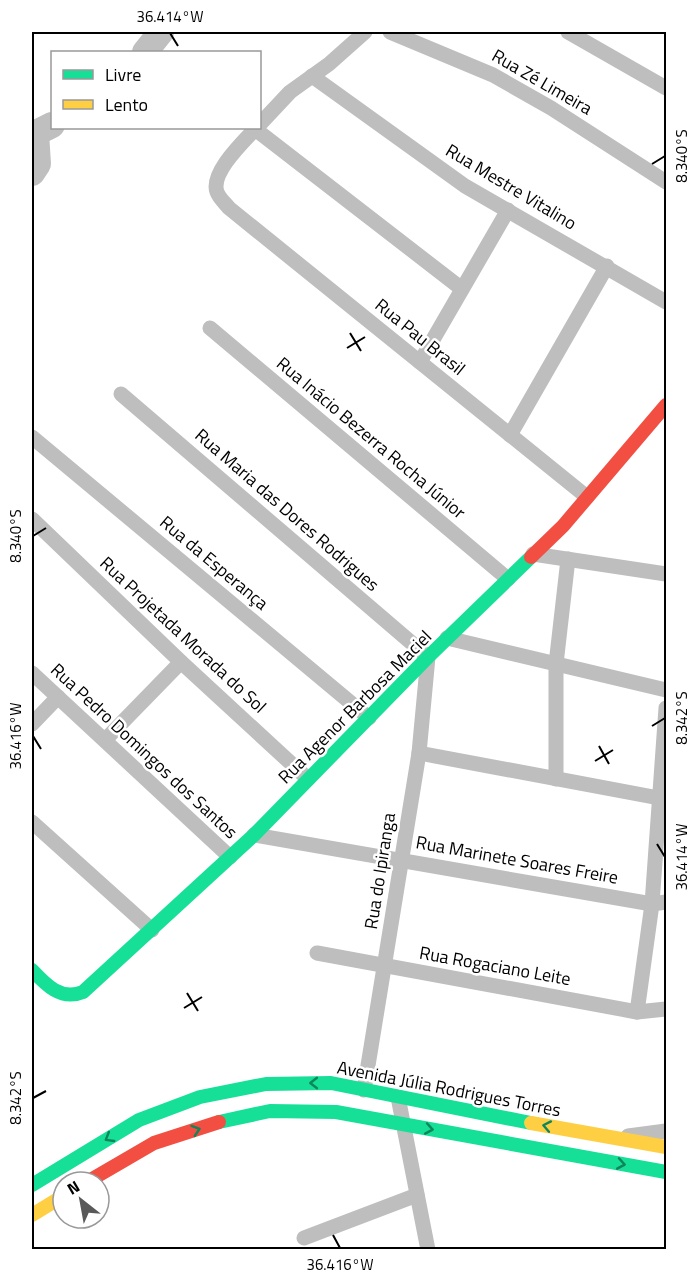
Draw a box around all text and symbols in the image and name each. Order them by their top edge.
text: 36.414°W [137,5,203,28]
street label: Rua Zé Limeira [487,42,597,121]
legend [51,51,261,129]
text: Livre [105,61,141,88]
text: Lento [105,91,148,118]
text: 8.340°S [670,129,693,183]
street label: Rua Mestre Vitalino [441,137,582,236]
street label: Rua Pau Brasil [369,292,471,382]
street label: Rua Inácio Bezerra Rocha Júnior [271,350,472,525]
street label: Rua Maria das Dores Rodrigues [189,422,386,597]
text: 8.340°S [4,509,27,563]
street label: Rua da Esperança [154,509,275,616]
street label: Rua Projetada Morada do Sol [94,550,273,719]
street label: Rua Agenor Barbosa Maciel [272,624,438,790]
street label: Rua Pedro Domingos dos Santos [45,657,244,845]
text: 8.342°S [670,691,693,745]
text: 36.416°W [4,703,27,769]
street label: Rua do Ipiranga [357,811,402,931]
text: 36.414°W [670,824,693,890]
street label: Rua Marinete Soares Freire [414,828,620,891]
street label: Rua Rogaciano Leite [417,939,573,992]
street label: Avenida Júlia Rodrigues Torres [335,1054,563,1123]
text: 8.342°S [4,1071,27,1125]
one-way arrow [310,1077,319,1089]
one-way arrow [542,1120,552,1133]
one-way arrow [425,1123,434,1135]
one-way arrow [190,1124,201,1137]
one-way arrow [105,1131,115,1143]
one-way arrow [616,1157,626,1170]
north arrow [51,1170,111,1230]
text: N [62,1174,84,1200]
text: 36.416°W [307,1253,373,1276]

